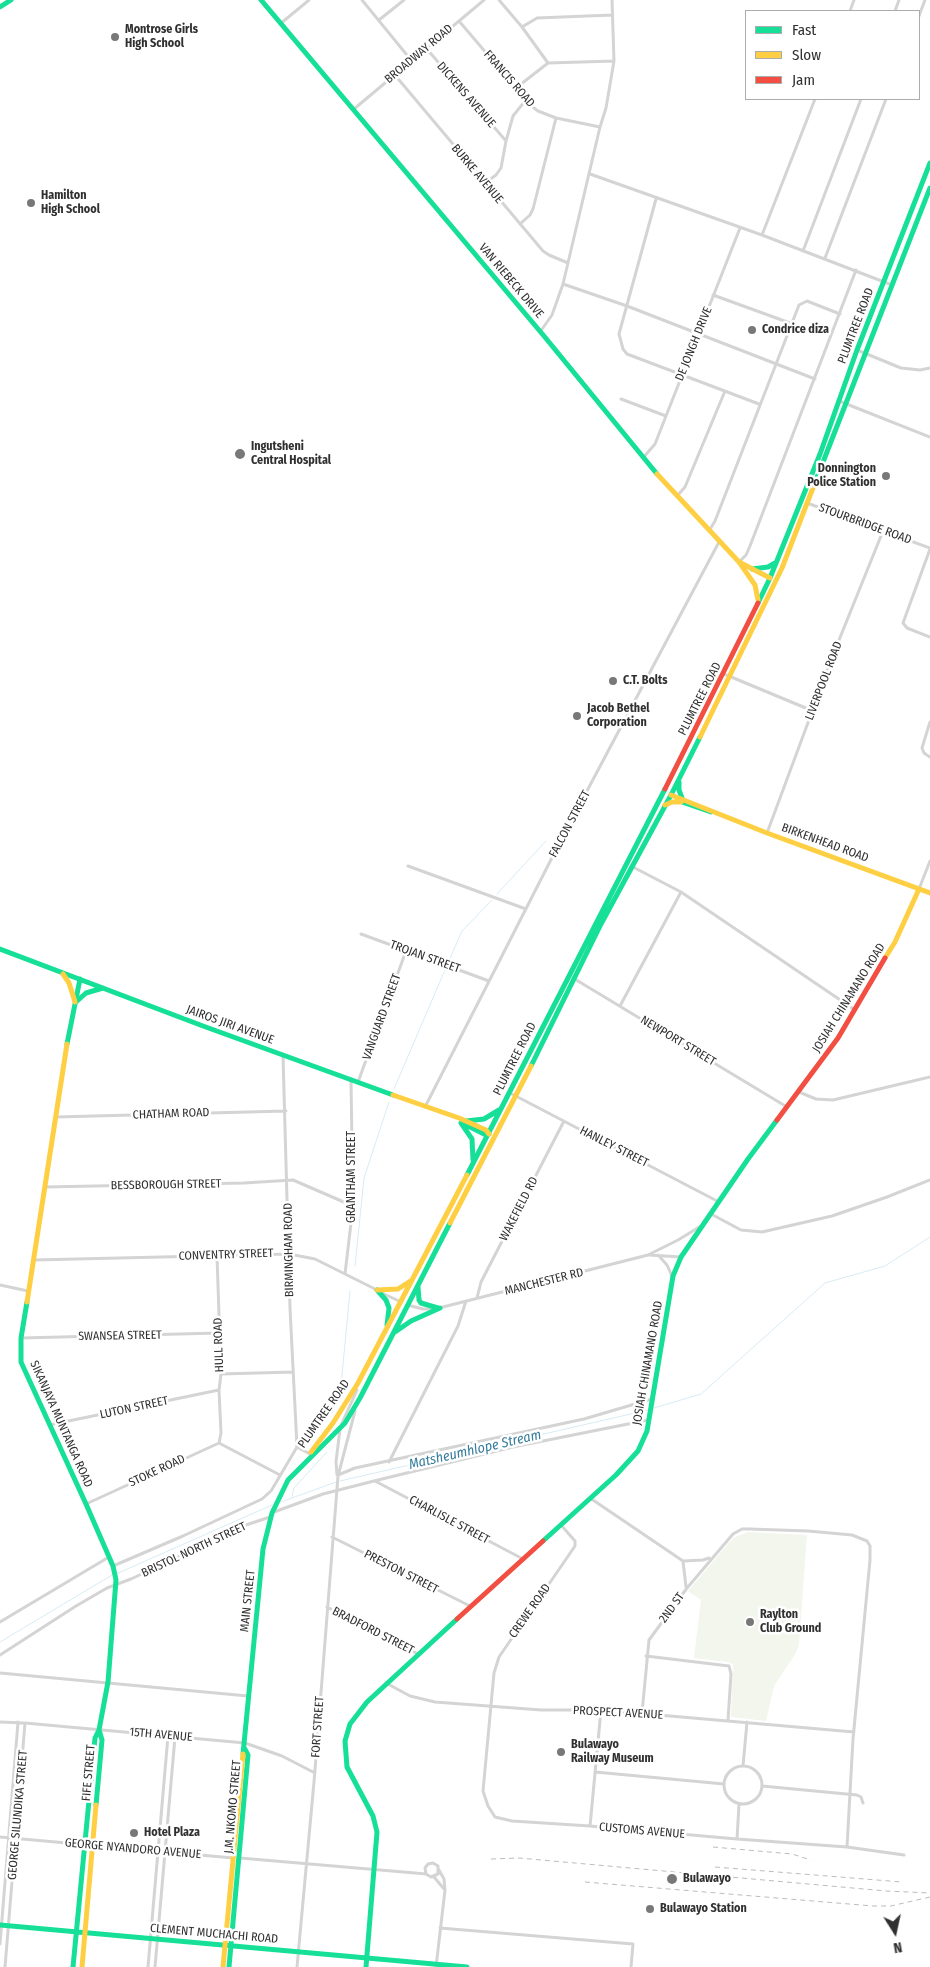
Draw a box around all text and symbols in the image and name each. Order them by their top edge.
legend [745,10,920,100]
street label: BROADWAY ROAD [382,21,456,87]
text: Fast [792,21,816,39]
place label: Montrose Girls High School [125,23,198,51]
marker: Montrose Girls High School [109,31,121,43]
text: Slow [792,46,821,64]
street label: FRANCIS ROAD [480,48,538,110]
street label: DICKENS AVENUE [434,59,498,131]
text: Jam [792,71,815,89]
street label: BURKE AVENUE [448,141,506,207]
place label: Hamilton High School [41,189,100,217]
marker: Hamilton High School [25,197,37,209]
street label: VAN RIEBECK DRIVE [475,241,547,321]
street label: PLUMTREE ROAD [835,286,877,366]
street label: DE JONGH DRIVE [673,305,715,383]
place label: Condrice diza [762,323,829,337]
marker: Condrice diza [746,324,758,336]
place label: Ingutsheni Central Hospital [251,440,331,468]
marker: Ingutsheni Central Hospital [233,447,247,461]
place label: Donnington Police Station [807,462,876,490]
marker: Donnington Police Station [880,470,892,482]
street label: STOURBRIDGE ROAD [817,501,913,547]
street label: LIVERPOOL ROAD [802,640,846,722]
street label: PLUMTREE ROAD [675,660,725,738]
place label: C.T. Bolts [623,674,668,688]
marker: C.T. Bolts [607,675,619,687]
place label: Jacob Bethel Corporation [587,702,650,730]
marker: Jacob Bethel Corporation [571,710,583,722]
street label: FALCON STREET [546,788,594,860]
street label: BIRKENHEAD ROAD [779,821,871,865]
street label: TROJAN STREET [388,938,462,976]
street label: JOSIAH CHINAMANO ROAD [809,941,889,1055]
street label: VANGUARD STREET [360,972,404,1062]
street label: JAIROS JIRI AVENUE [184,1002,276,1048]
street label: NEWPORT STREET [638,1013,718,1069]
street label: PLUMTREE ROAD [490,1020,540,1098]
street label: CHATHAM ROAD [132,1105,210,1123]
street label: HANLEY STREET [577,1124,651,1170]
street label: GRANTHAM STREET [345,1131,359,1223]
street label: WAKEFIELD RD [497,1175,541,1243]
street label: BESSBOROUGH STREET [111,1177,221,1193]
street label: BIRMINGHAM ROAD [281,1203,297,1297]
street label: CONVENTRY STREET [178,1246,274,1264]
street label: MANCHESTER RD [503,1265,585,1299]
street label: JOSIAH CHINAMANO ROAD [630,1300,666,1426]
street label: HULL ROAD [211,1317,227,1373]
street label: SWANSEA STREET [78,1328,162,1344]
street label: SIKANJAYA MUNTANGA ROAD [27,1358,95,1490]
street label: PLUMTREE ROAD [295,1377,353,1451]
street label: LUTON STREET [99,1394,169,1422]
water label: Matsheumhlope Stream [407,1427,543,1473]
street label: STOKE ROAD [127,1452,187,1490]
street label: CHARLISLE STREET [406,1493,492,1547]
street label: BRISTOL NORTH STREET [139,1519,249,1581]
street label: PRESTON STREET [361,1547,441,1597]
street label: MAIN STREET [238,1569,258,1633]
street label: CREWE ROAD [506,1581,554,1641]
street label: 2ND ST [656,1590,688,1626]
street label: BRADFORD STREET [330,1604,416,1658]
place label: Raylton Club Ground [760,1608,821,1636]
marker: Raylton Club Ground [744,1616,756,1628]
street label: FORT STREET [309,1696,327,1758]
street label: PROSPECT AVENUE [573,1703,663,1723]
street label: 15TH AVENUE [129,1725,193,1745]
place label: Bulawayo Railway Museum [571,1738,654,1766]
street label: FIFE STREET [79,1744,99,1802]
marker: Bulawayo Railway Museum [555,1746,567,1758]
street label: GEORGE SILUNDIKA STREET [5,1749,31,1881]
street label: J.M. NKOMO STREET [222,1760,244,1854]
street label: CUSTOMS AVENUE [598,1820,686,1842]
place label: Hotel Plaza [144,1826,200,1840]
marker: Hotel Plaza [128,1827,140,1839]
street label: GEORGE NYANDORO AVENUE [64,1836,202,1862]
marker: Bulawayo [665,1872,679,1886]
place label: Bulawayo [683,1872,731,1886]
place label: Bulawayo Station [660,1902,747,1916]
marker: Bulawayo Station [644,1903,656,1915]
north arrow [870,1907,920,1957]
street label: CLEMENT MUCHACHI ROAD [149,1921,279,1947]
text: N [892,1938,903,1956]

